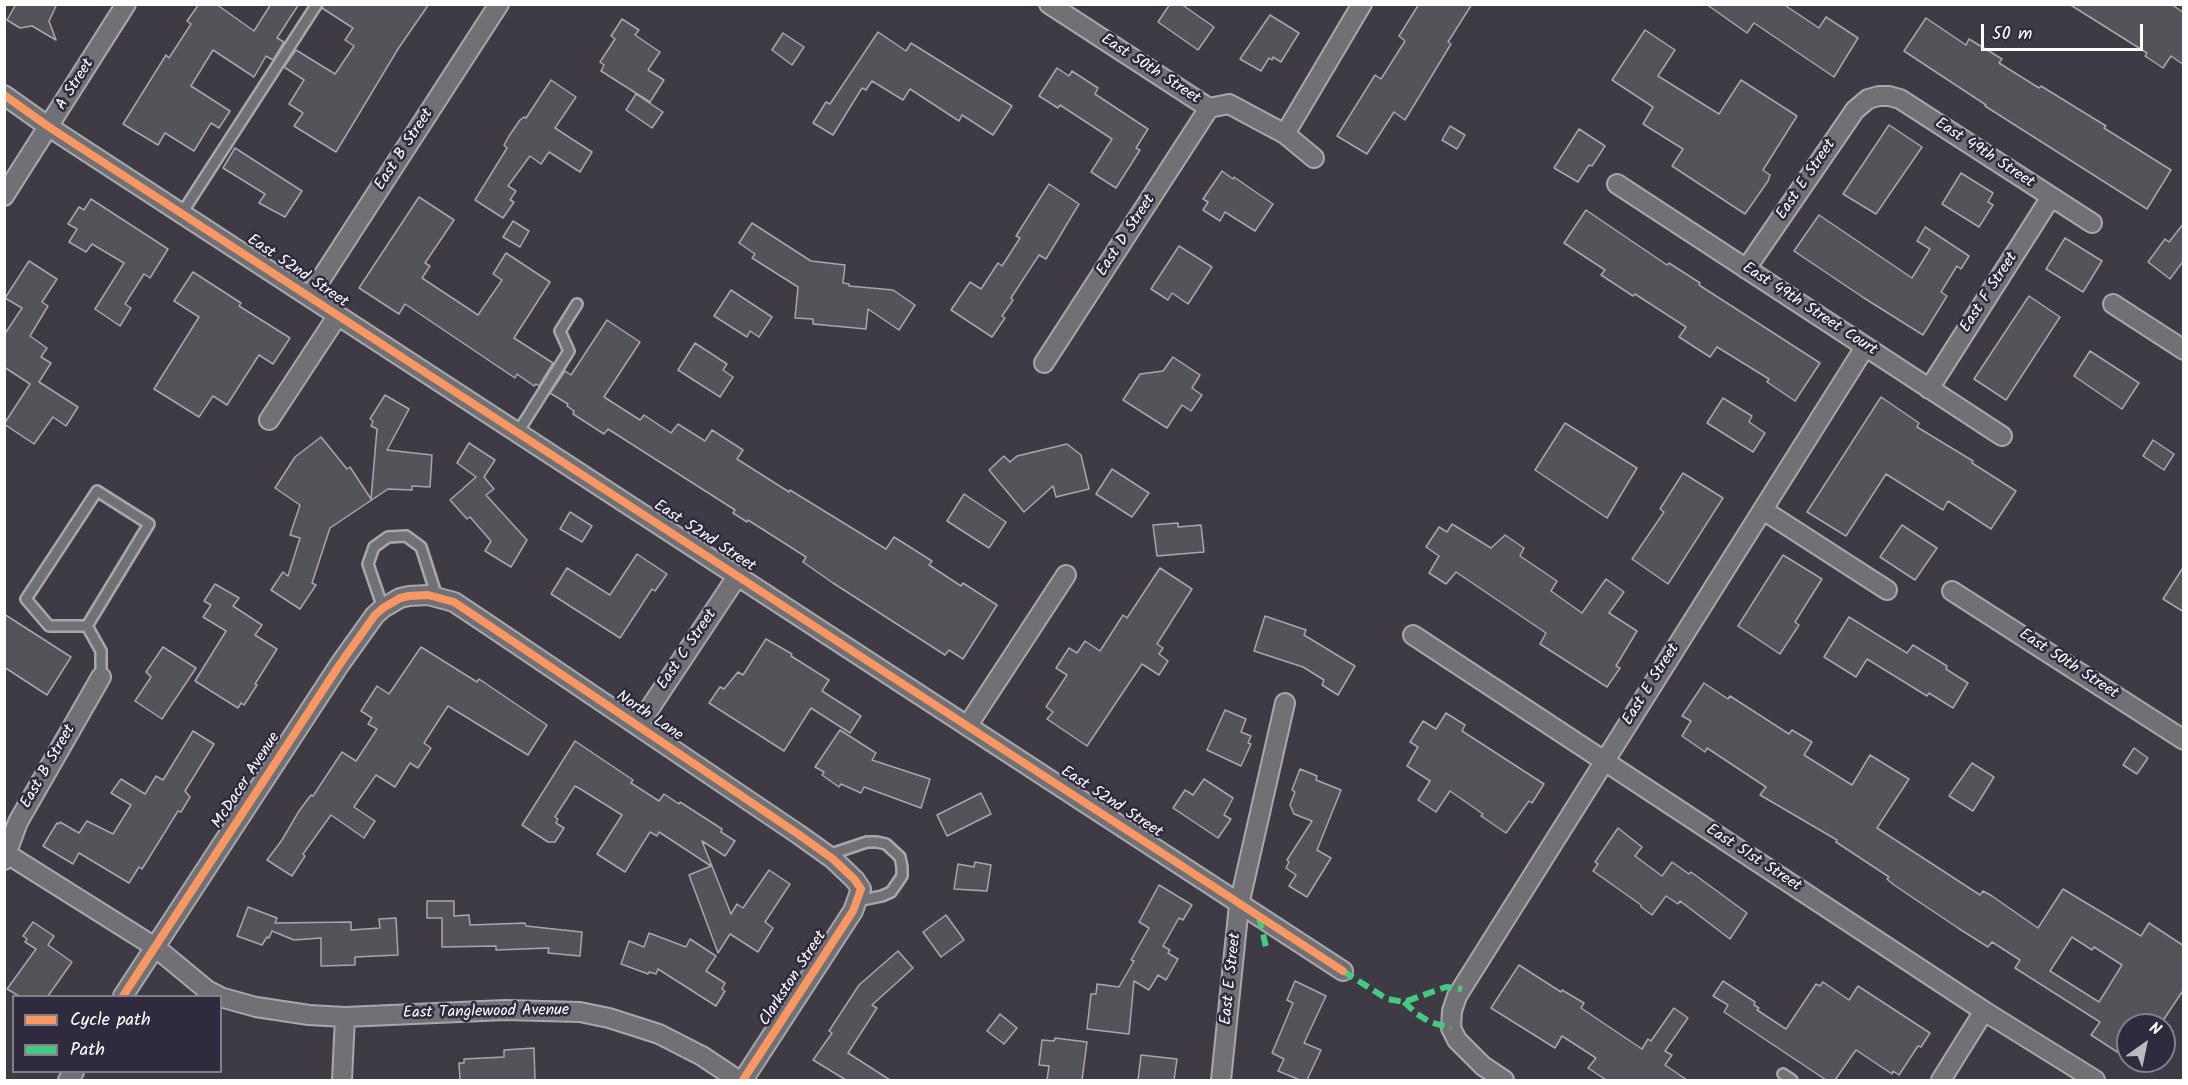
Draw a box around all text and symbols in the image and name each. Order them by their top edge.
scale bar [1984,12,2146,50]
text: 50 m [1992,20,2032,49]
street label: East 50th Street [1097,31,1203,109]
street label: A Street [53,56,99,114]
street label: East B Street [371,106,439,194]
street label: East 49th Street [1931,115,2037,193]
street label: East E Street [1773,136,1841,224]
street label: East D Street [1093,192,1161,280]
street label: East 52nd Street [243,231,351,313]
street label: East F Street [1957,249,2023,337]
street label: East 49th Street Court [1738,259,1880,361]
street label: East 52nd Street [649,497,759,577]
street label: East C Street [654,606,722,694]
street label: East 50th Street [2015,626,2121,704]
street label: East E Street [1619,641,1685,729]
street label: North Lane [612,688,686,746]
street label: East B Street [17,722,81,812]
street label: McDacer Avenue [209,729,285,833]
street label: East 52nd Street [1056,763,1166,843]
street label: East 51st Street [1702,821,1804,897]
street label: Clarkston Street [756,928,832,1030]
street label: East E Street [1218,932,1246,1026]
legend [12,995,222,1073]
street label: East Tanglewood Avenue [403,1002,569,1024]
text: Cycle path [70,1006,151,1035]
north arrow [2116,1013,2176,1073]
text: N [2144,1016,2166,1042]
text: Path [70,1036,105,1065]

